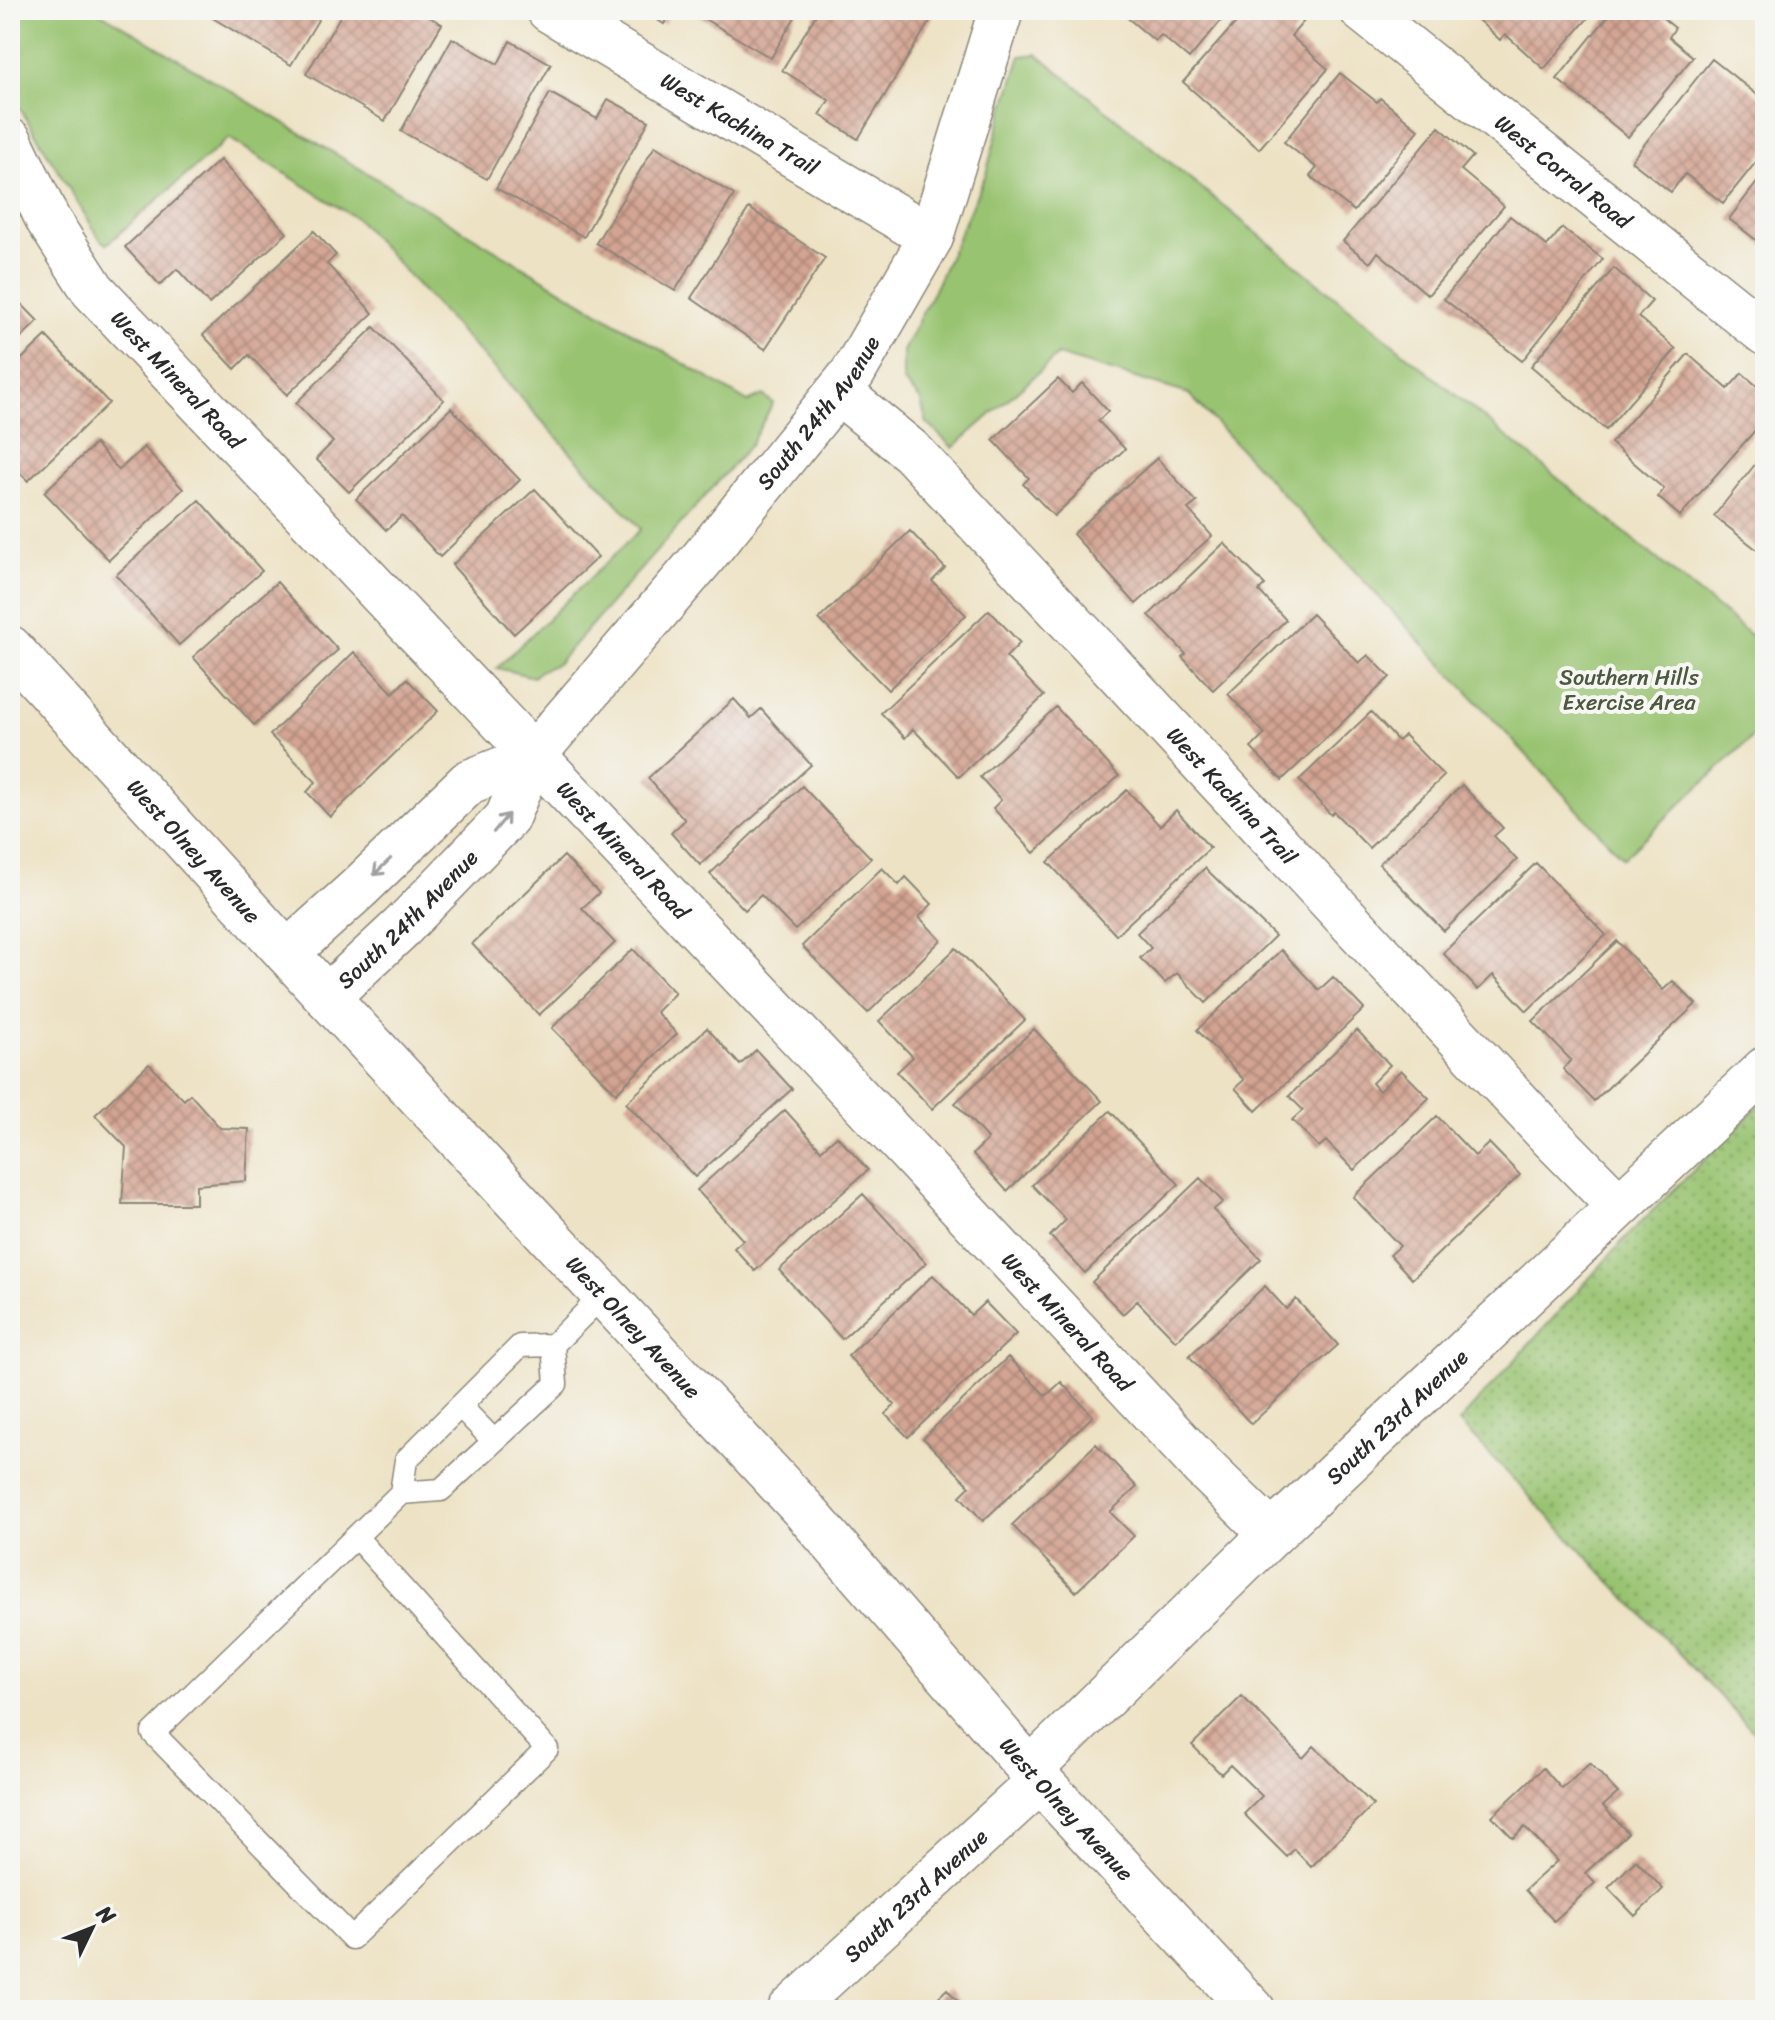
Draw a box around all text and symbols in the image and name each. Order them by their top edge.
street label: West Kachina Trail [653,61,827,186]
street label: West Corral Road [1486,104,1642,240]
street label: West Mineral Road [101,300,255,459]
street label: South 24th Avenue [746,327,890,498]
park label: Southern Hills Exercise Area [1559,658,1700,722]
street label: West Kachina Trail [1157,717,1308,875]
street label: West Olney Avenue [117,769,271,933]
street label: West Mineral Road [547,771,701,930]
one-way arrow [492,813,510,834]
street label: South 24th Avenue [327,839,488,999]
one-way arrow [373,857,392,876]
street label: West Mineral Road [992,1242,1144,1402]
street label: West Olney Avenue [556,1246,711,1408]
street label: South 23rd Avenue [1316,1338,1478,1494]
street label: West Olney Avenue [990,1727,1144,1890]
street label: South 23rd Avenue [834,1818,997,1972]
north arrow [52,1888,132,1968]
text: N [86,1895,126,1934]

